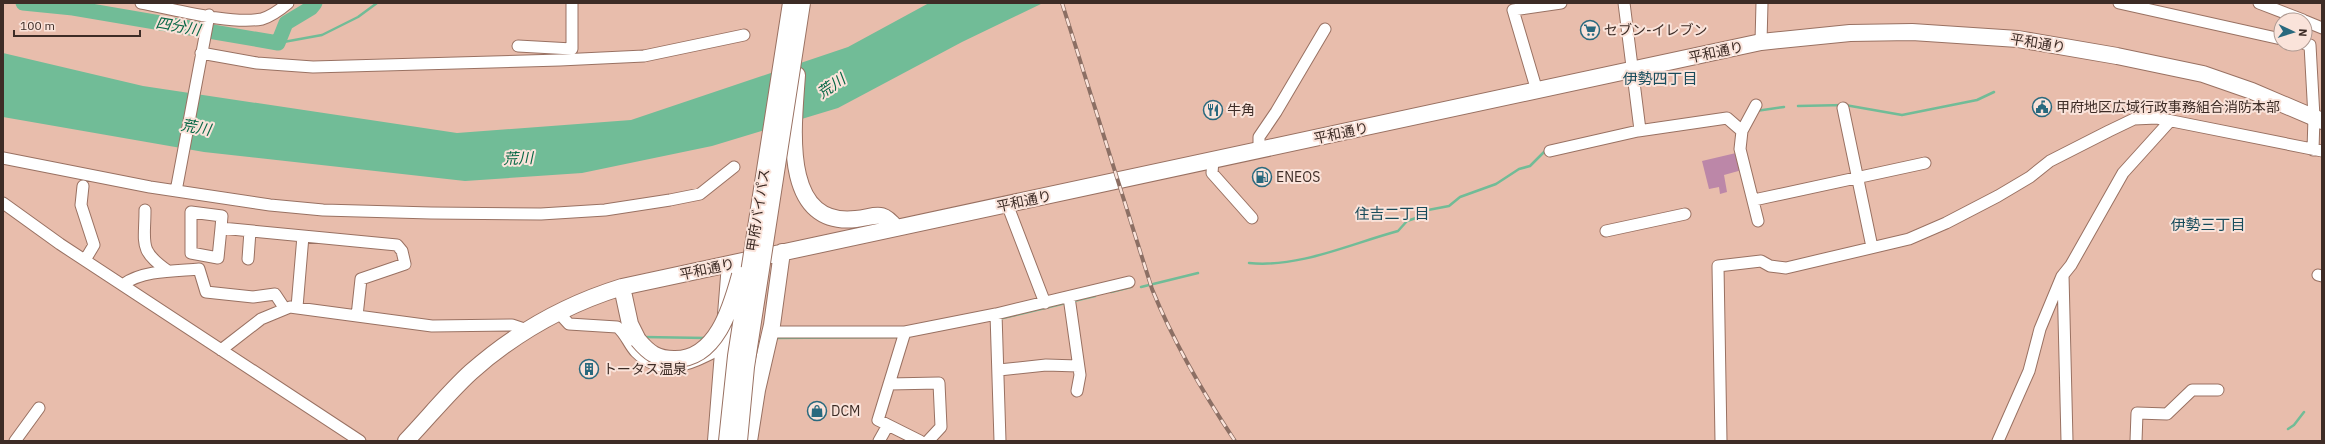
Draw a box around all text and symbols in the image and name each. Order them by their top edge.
scale bar [14,12,140,38]
north arrow [2273,12,2313,52]
water label: 四分川 [154,13,204,40]
text: 100 m [20,18,55,33]
supermarket icon: セブン-イレブン [1579,19,1601,41]
place label: セブン-イレブン [1604,21,1708,39]
text: N [2296,28,2310,37]
street label: 平和通り [2009,30,2067,56]
street label: 平和通り [1687,37,1745,67]
water label: 荒川 [813,68,850,102]
district label: 伊勢四丁目 [1622,69,1698,88]
public building icon: 甲府地区広域行政事務組合消防本部 [2031,96,2053,118]
place label: 甲府地区広域行政事務組合消防本部 [2056,98,2280,116]
restaurant icon: 牛角 [1202,99,1224,121]
place label: 牛角 [1227,101,1255,119]
water label: 荒川 [180,115,214,139]
street label: 平和通り [1312,118,1370,148]
water label: 荒川 [503,148,535,168]
fuel station icon: ENEOS [1251,166,1273,188]
street label: 甲府バイパス [743,167,773,253]
place label: ENEOS [1276,168,1320,186]
street label: 平和通り [995,186,1053,216]
district label: 住吉二丁目 [1354,204,1430,223]
district label: 伊勢三丁目 [2170,215,2246,234]
street label: 平和通り [678,254,736,284]
building icon: トータス温泉 [578,358,600,380]
place label: トータス温泉 [603,360,687,378]
shop icon: DCM [806,400,828,422]
place label: DCM [831,402,860,420]

